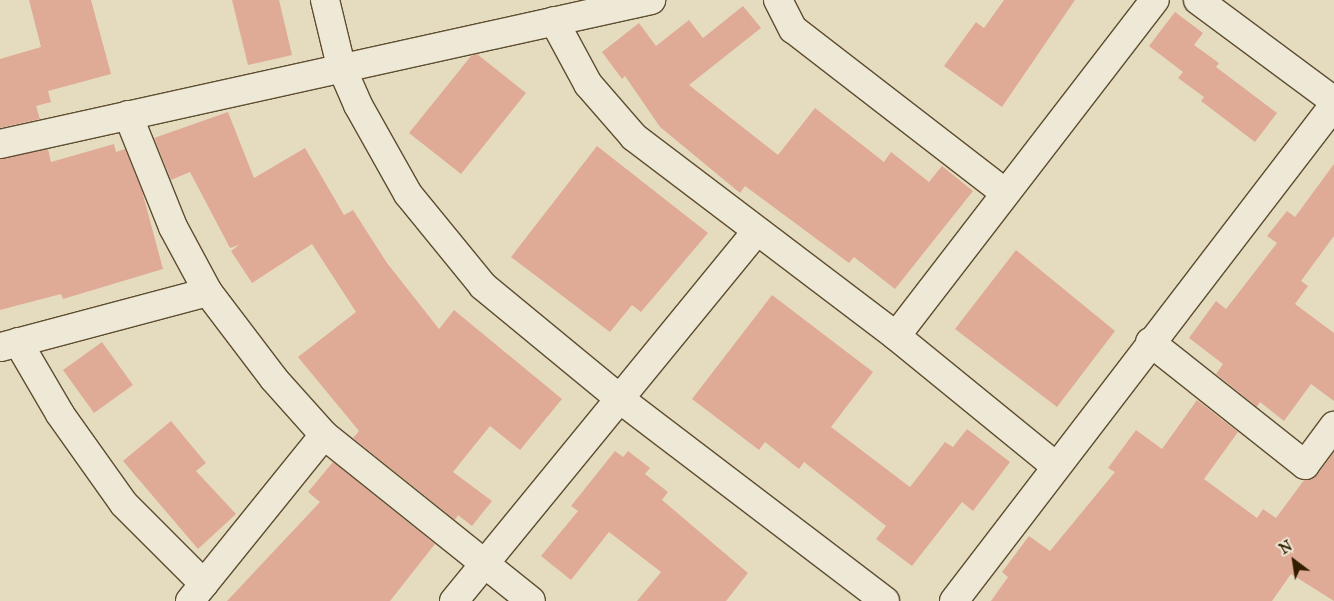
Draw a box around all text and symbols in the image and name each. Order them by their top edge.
north arrow [1269,536,1319,586]
text: N [1277,537,1295,558]

